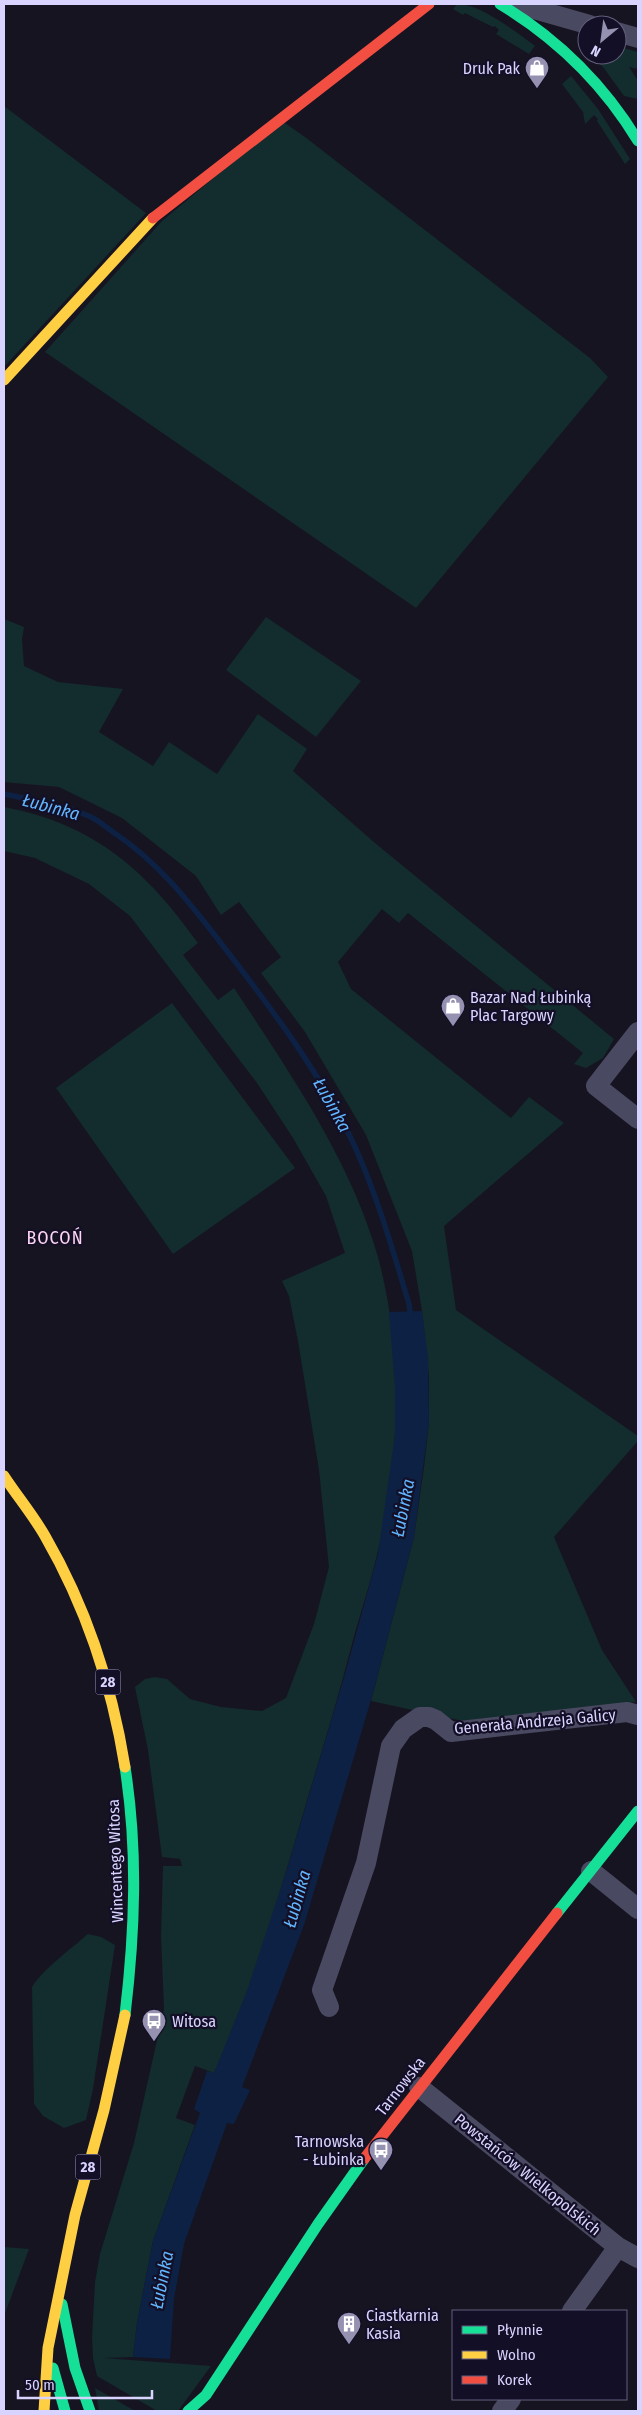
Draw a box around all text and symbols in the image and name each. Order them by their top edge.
north arrow [577,15,627,65]
text: N [588,41,604,60]
shop icon: Druk Pak [524,55,550,89]
place label: Druk Pak [463,59,521,78]
water label: Łubinka [20,789,82,825]
place label: Bazar Nad Łubinką Plac Targowy [470,988,592,1025]
shop icon: Bazar Nad Łubinką Plac Targowy [440,993,466,1027]
water label: Łubinka [308,1074,356,1136]
district label: BOCOŃ [26,1226,84,1249]
water label: Łubinka [387,1477,419,1539]
road number: 28 [96,1670,120,1694]
street label: Generała Andrzeja Galicy [454,1705,617,1738]
street label: Wincentego Witosa [104,1799,127,1923]
water label: Łubinka [278,1868,316,1930]
bus stop icon: Witosa [141,2008,167,2042]
place label: Witosa [172,2012,216,2031]
street label: Tarnowska [372,2053,429,2119]
street label: Powstańców Wielkopolskich [451,2109,605,2239]
place label: Tarnowska - Łubinka [295,2132,364,2169]
bus stop icon: Tarnowska - Łubinka [368,2137,394,2171]
road number: 28 [76,2154,100,2180]
water label: Łubinka [146,2249,178,2311]
place label: Ciastkarnia Kasia [366,2306,439,2343]
legend [452,2310,627,2400]
building icon: Ciastkarnia Kasia [336,2311,362,2345]
text: Płynnie [497,2321,543,2339]
text: Wolno [497,2346,536,2364]
scale bar [18,2368,151,2400]
text: Korek [497,2371,532,2389]
text: 50 m [25,2376,55,2394]

